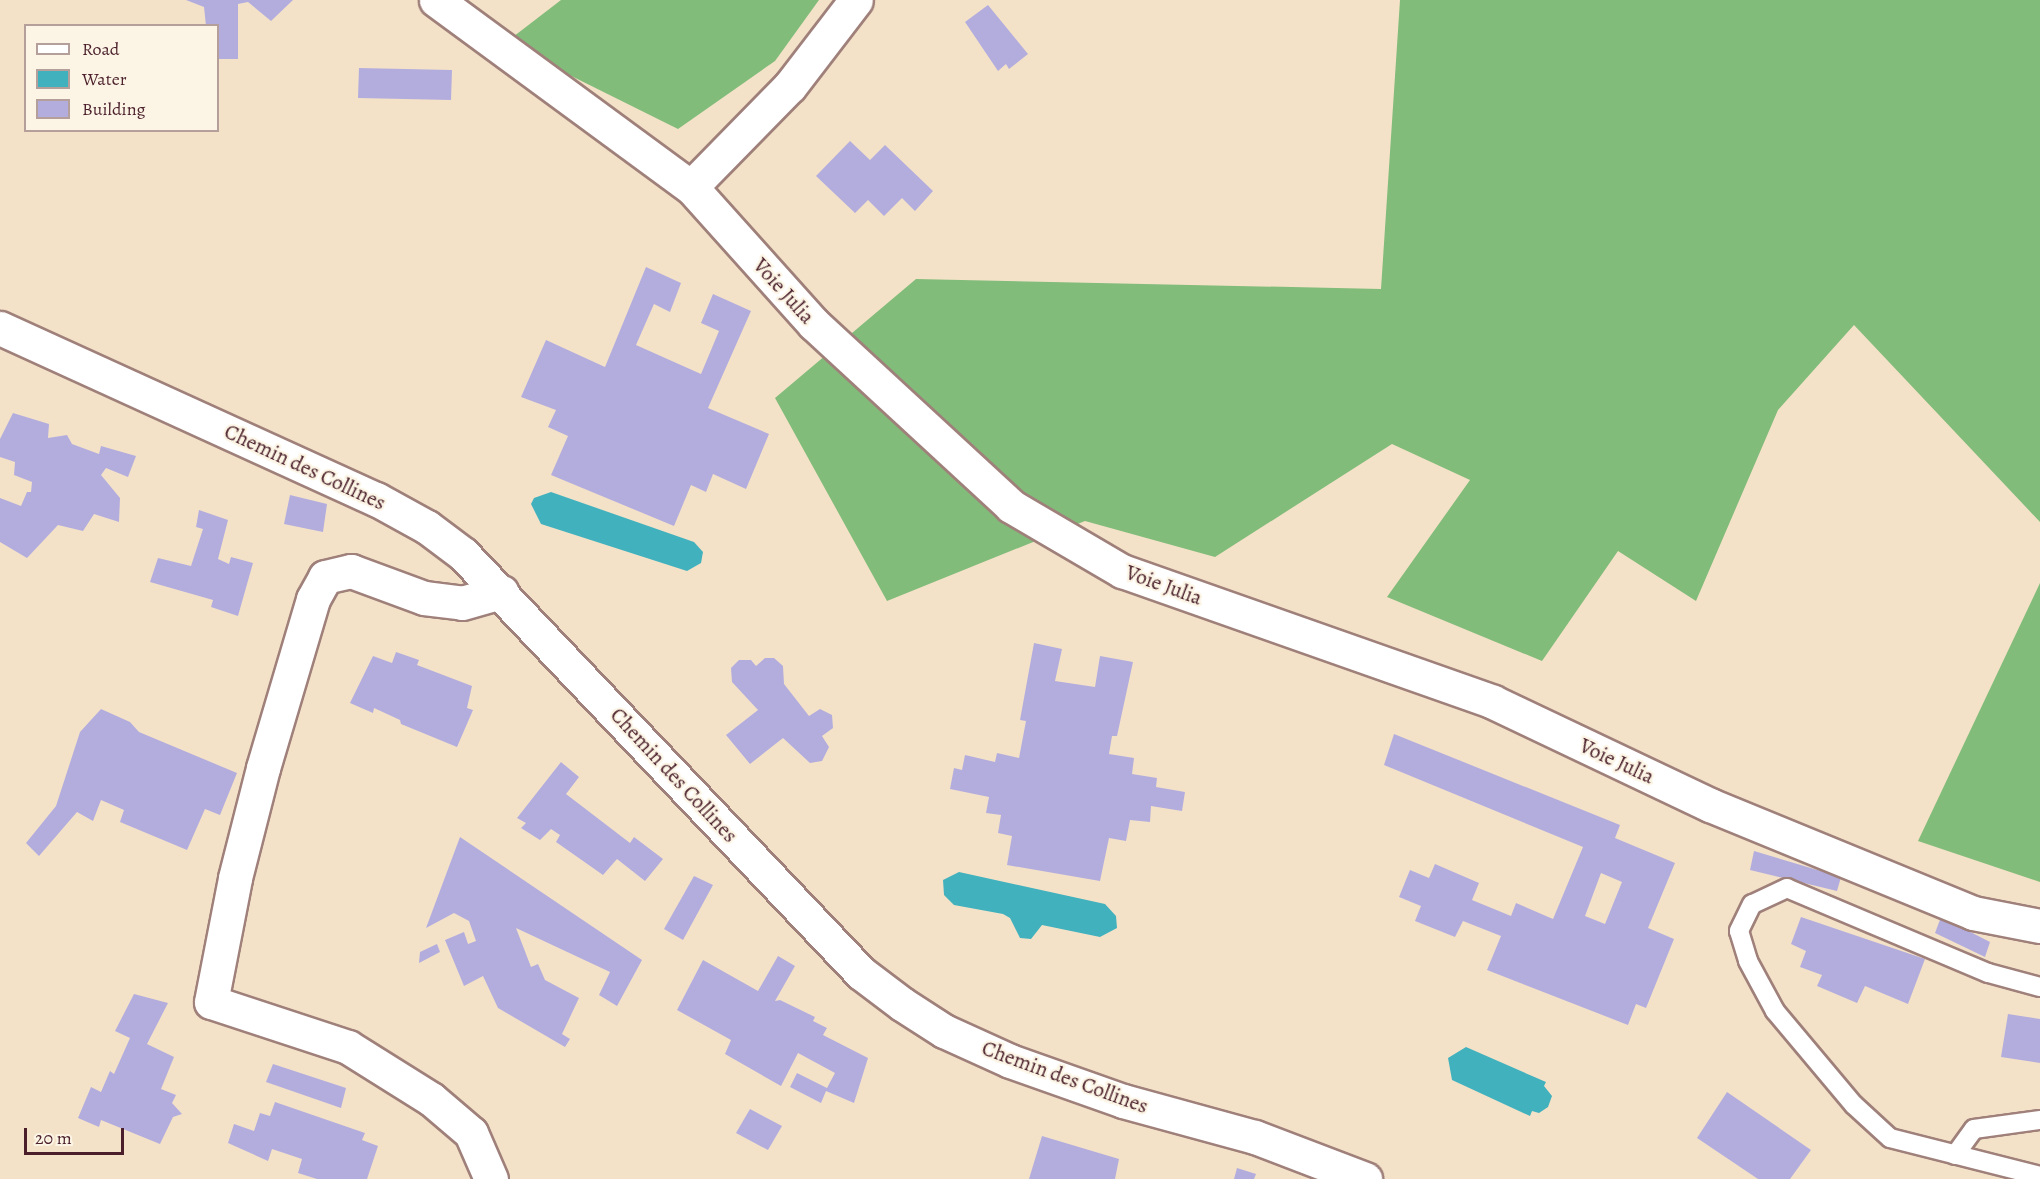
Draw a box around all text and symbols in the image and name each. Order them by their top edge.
legend [24,24,219,132]
text: Road [82,37,119,61]
text: Water [82,67,127,91]
text: Building [82,97,146,121]
street label: Voie Julia [748,253,820,329]
street label: Chemin des Collines [220,419,390,515]
street label: Voie Julia [1122,560,1206,610]
street label: Chemin des Collines [605,702,743,848]
street label: Voie Julia [1576,733,1658,789]
street label: Chemin des Collines [979,1035,1151,1119]
scale bar [27,1116,128,1154]
text: 20 m [35,1126,72,1150]

